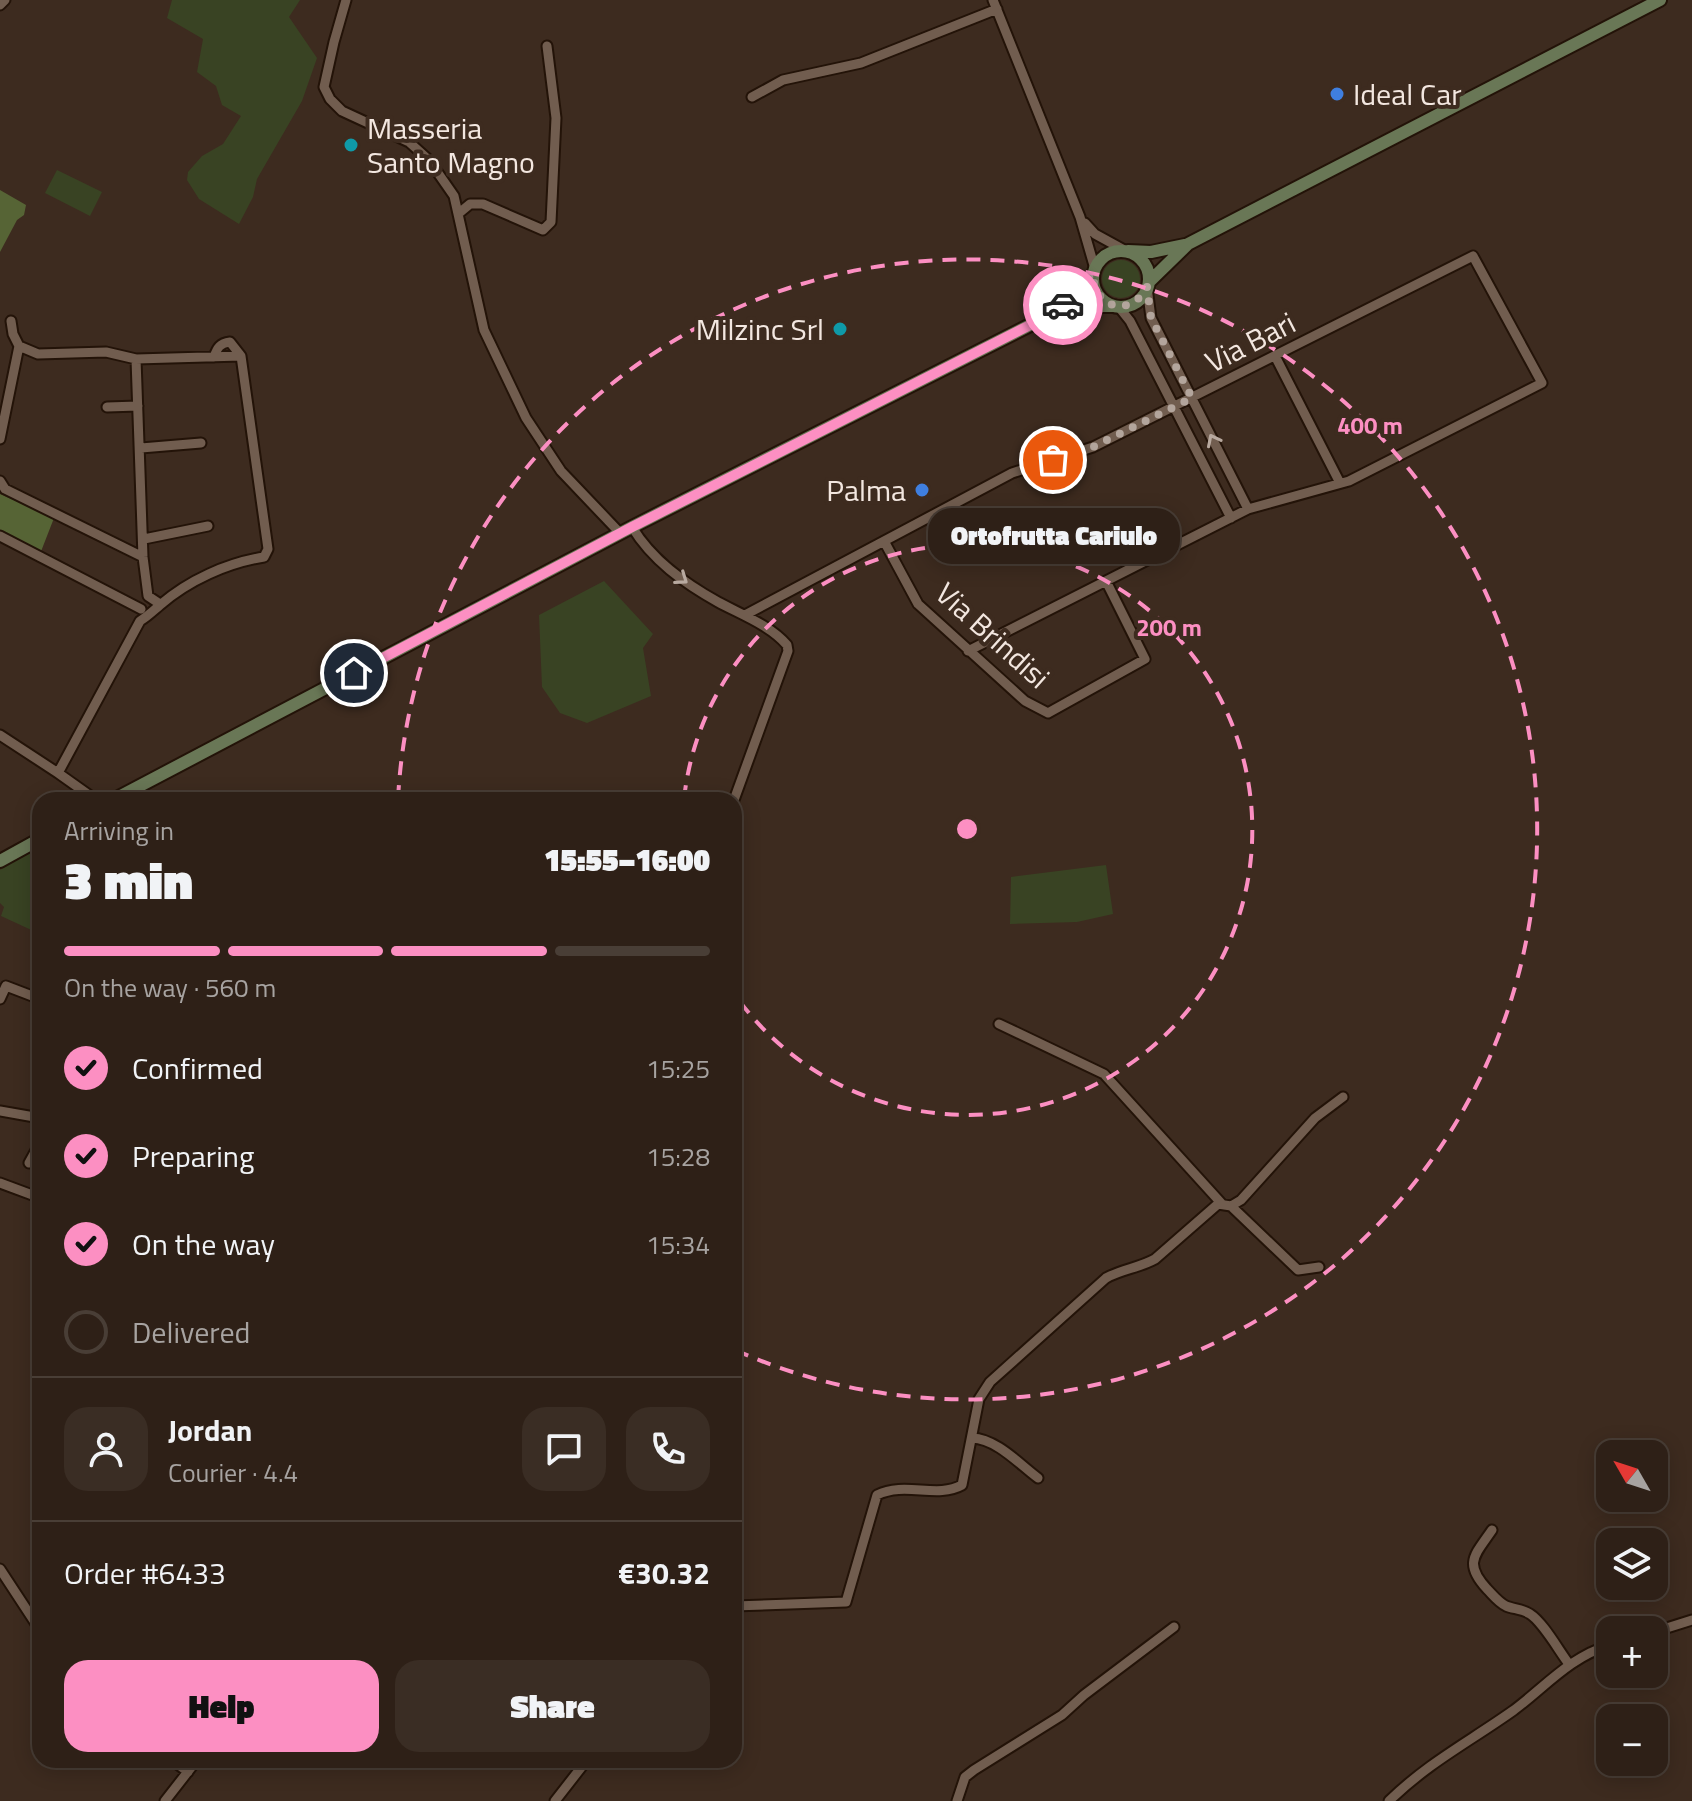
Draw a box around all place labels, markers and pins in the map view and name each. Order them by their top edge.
place label: Ideal Car [1353,71,1462,117]
marker: Ideal Car [1328,85,1346,103]
place label: Masseria Santo Magno [367,105,535,185]
marker: Masseria Santo Magno [342,136,360,154]
place label: Milzinc Srl [696,306,824,352]
marker: Milzinc Srl [831,320,849,338]
pin [1019,426,1087,494]
place label: Palma [826,467,906,513]
marker: Palma [913,481,931,499]
callout: Ortofrutta Cariulo [927,508,1179,564]
pin [320,639,388,707]
centre of rings [953,815,981,843]

